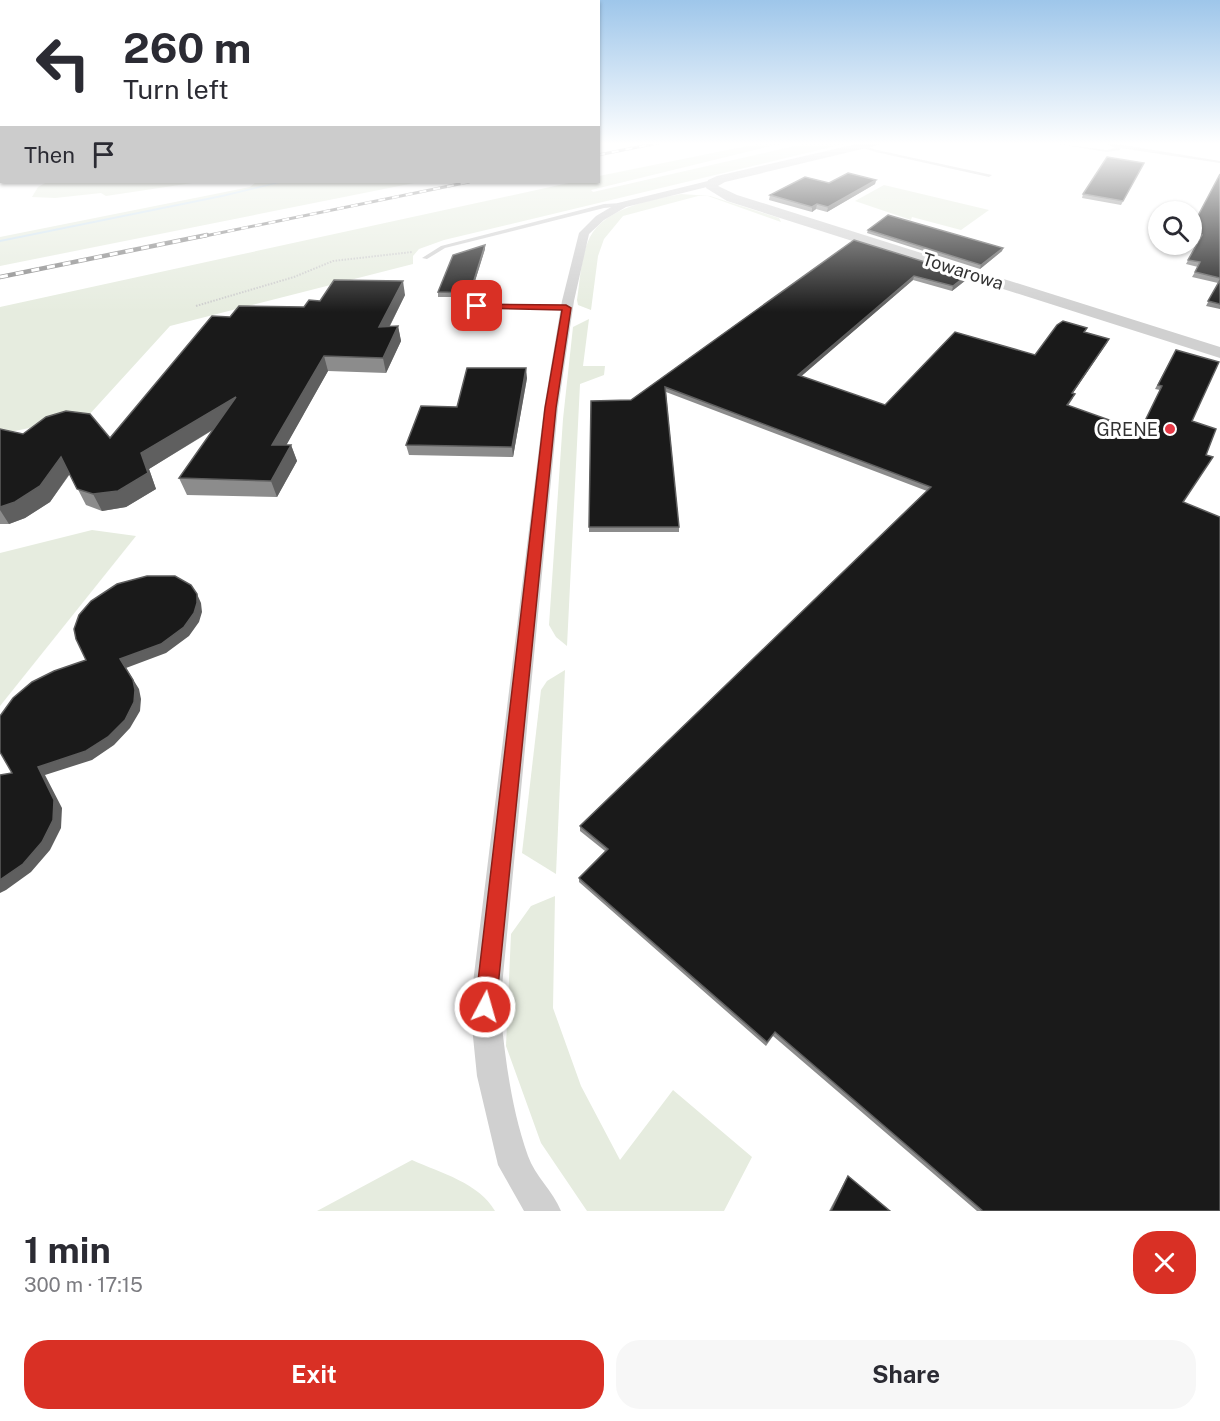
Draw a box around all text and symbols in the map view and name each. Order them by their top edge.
text: 260 m [123,23,251,72]
icon: left [24,24,102,102]
text: Turn left [123,73,229,105]
icon: arrive [87,138,120,171]
text: Then [24,142,75,168]
map controls [1148,201,1202,255]
button: search [1148,201,1202,255]
street label: Towarowa [920,248,1006,294]
pin [451,280,502,331]
icon: arrive [460,289,493,322]
place label: GRENE [1097,419,1158,440]
marker: GRENE [1163,422,1177,436]
position arrow [453,975,517,1039]
text: 1 min [24,1229,111,1271]
button: close [1133,1231,1196,1294]
text: 300 m · 17:15 [24,1273,143,1297]
button: Exit [24,1340,604,1409]
button: Share [616,1340,1196,1409]

